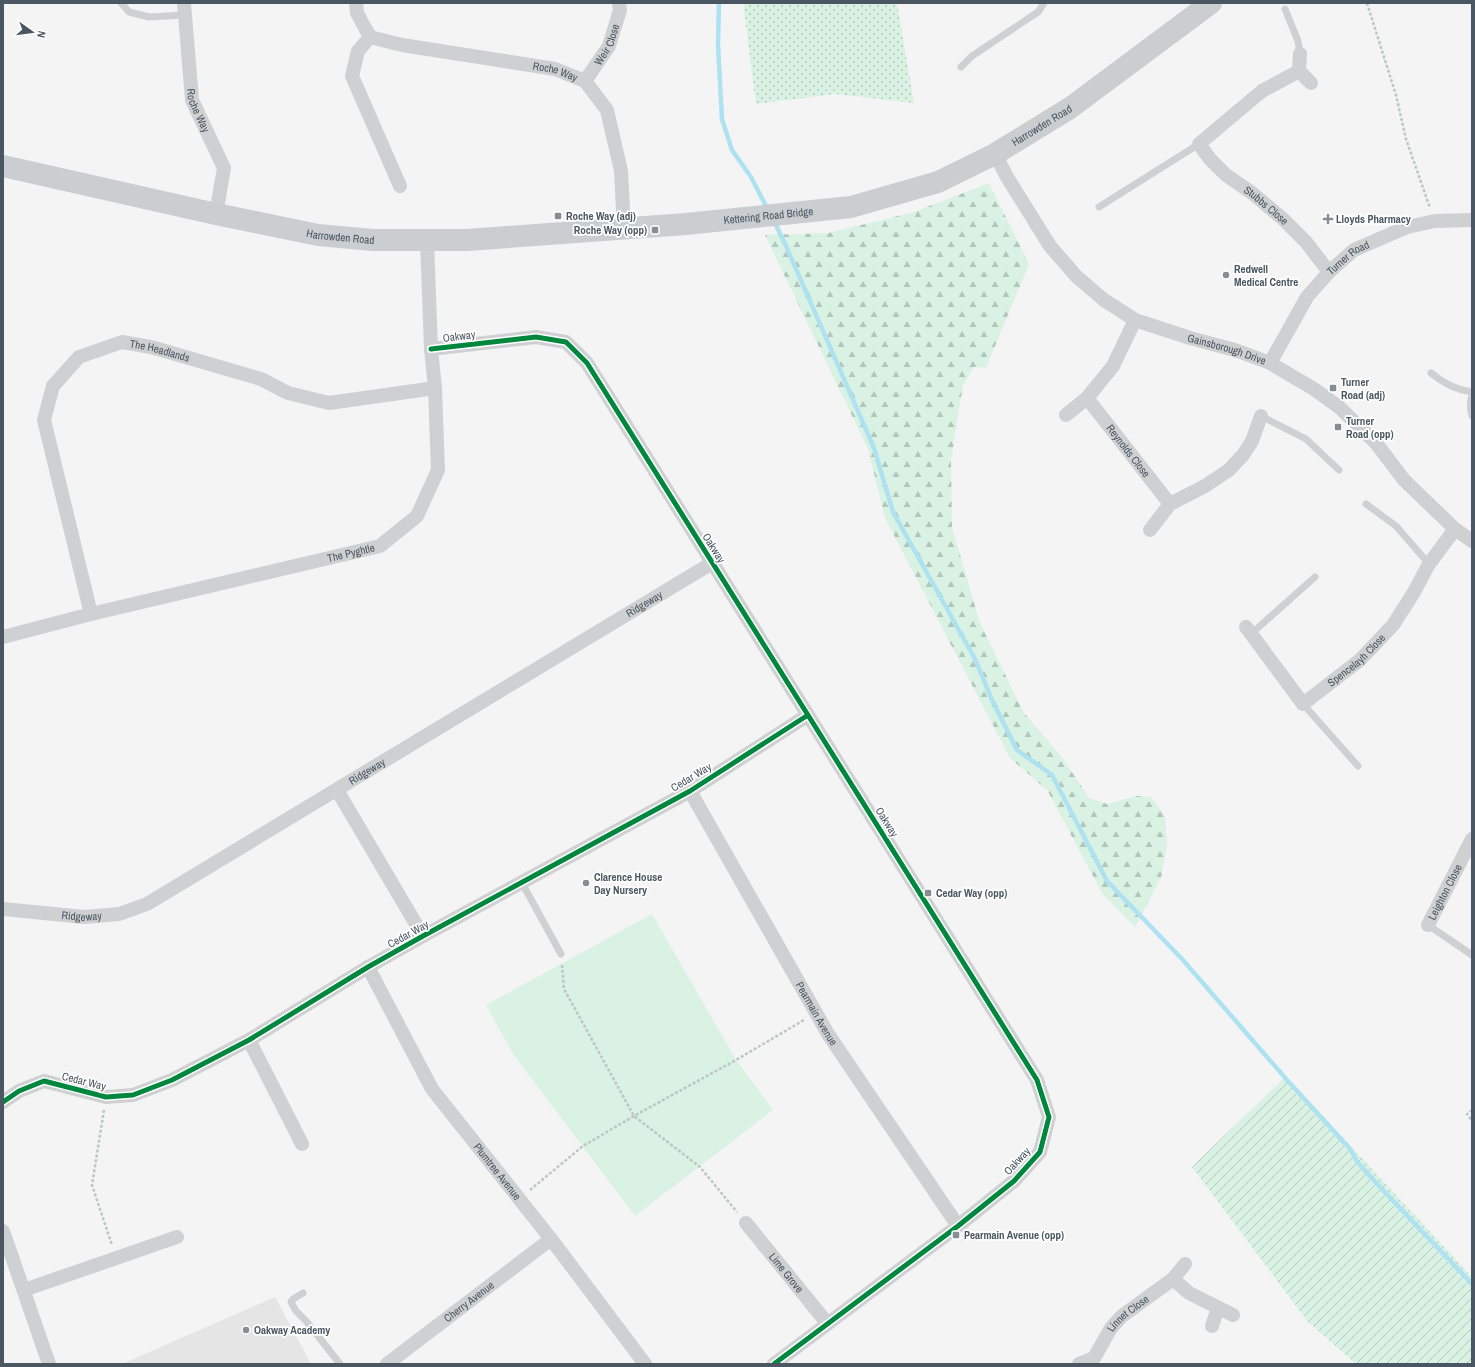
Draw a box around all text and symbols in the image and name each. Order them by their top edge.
north arrow [12,12,52,52]
street label: Weir Close [591,22,622,68]
text: N [34,30,49,39]
street label: Roche Way [532,59,580,85]
street label: Roche Way [184,88,213,135]
street label: Harrowden Road [1009,102,1075,149]
street label: Stubbs Close [1241,183,1292,228]
street label: Kettering Road Bridge [723,204,814,227]
place label: Roche Way (adj) [566,209,636,223]
marker: Roche Way (adj) [553,211,563,221]
place label: Lloyds Pharmacy [1336,212,1411,226]
marker: Lloyds Pharmacy [1323,214,1333,224]
place label: Roche Way (opp) [574,223,647,237]
marker: Roche Way (opp) [650,225,660,235]
street label: Harrowden Road [305,226,375,247]
street label: Turner Road [1324,237,1371,278]
place label: Redwell Medical Centre [1234,262,1298,289]
marker: Redwell Medical Centre [1221,270,1231,280]
street label: Oakway [442,327,477,345]
street label: Gainsborough Drive [1186,331,1268,368]
street label: The Headlands [129,336,192,365]
place label: Turner Road (adj) [1341,375,1385,402]
marker: Turner Road (adj) [1328,383,1338,393]
place label: Turner Road (opp) [1346,414,1394,441]
street label: Reynolds Close [1103,422,1153,480]
marker: Turner Road (opp) [1333,422,1343,432]
street label: Oakway [699,530,729,566]
street label: The Pyghtle [326,540,376,565]
street label: Ridgeway [623,587,665,620]
street label: Spencelayh Close [1325,631,1388,690]
street label: Ridgeway [346,755,388,788]
street label: Cedar Way [668,759,714,795]
street label: Oakway [872,804,902,840]
street label: Leighton Close [1425,862,1465,922]
place label: Clarence House Day Nursery [594,870,662,897]
marker: Clarence House Day Nursery [581,878,591,888]
place label: Cedar Way (opp) [936,886,1007,900]
marker: Cedar Way (opp) [923,888,933,898]
street label: Ridgeway [61,908,103,924]
street label: Cedar Way [385,917,431,951]
street label: Pearmain Avenue [793,979,841,1048]
street label: Cedar Way [61,1069,108,1093]
street label: Plumtree Avenue [471,1140,524,1203]
street label: Oakway [1001,1144,1034,1178]
place label: Pearmain Avenue (opp) [964,1228,1064,1242]
marker: Pearmain Avenue (opp) [951,1230,961,1240]
street label: Lime Grove [766,1250,807,1295]
street label: Cherry Avenue [441,1278,497,1325]
street label: Linnet Close [1103,1292,1152,1334]
place label: Oakway Academy [254,1323,330,1337]
marker: Oakway Academy [241,1325,251,1335]

